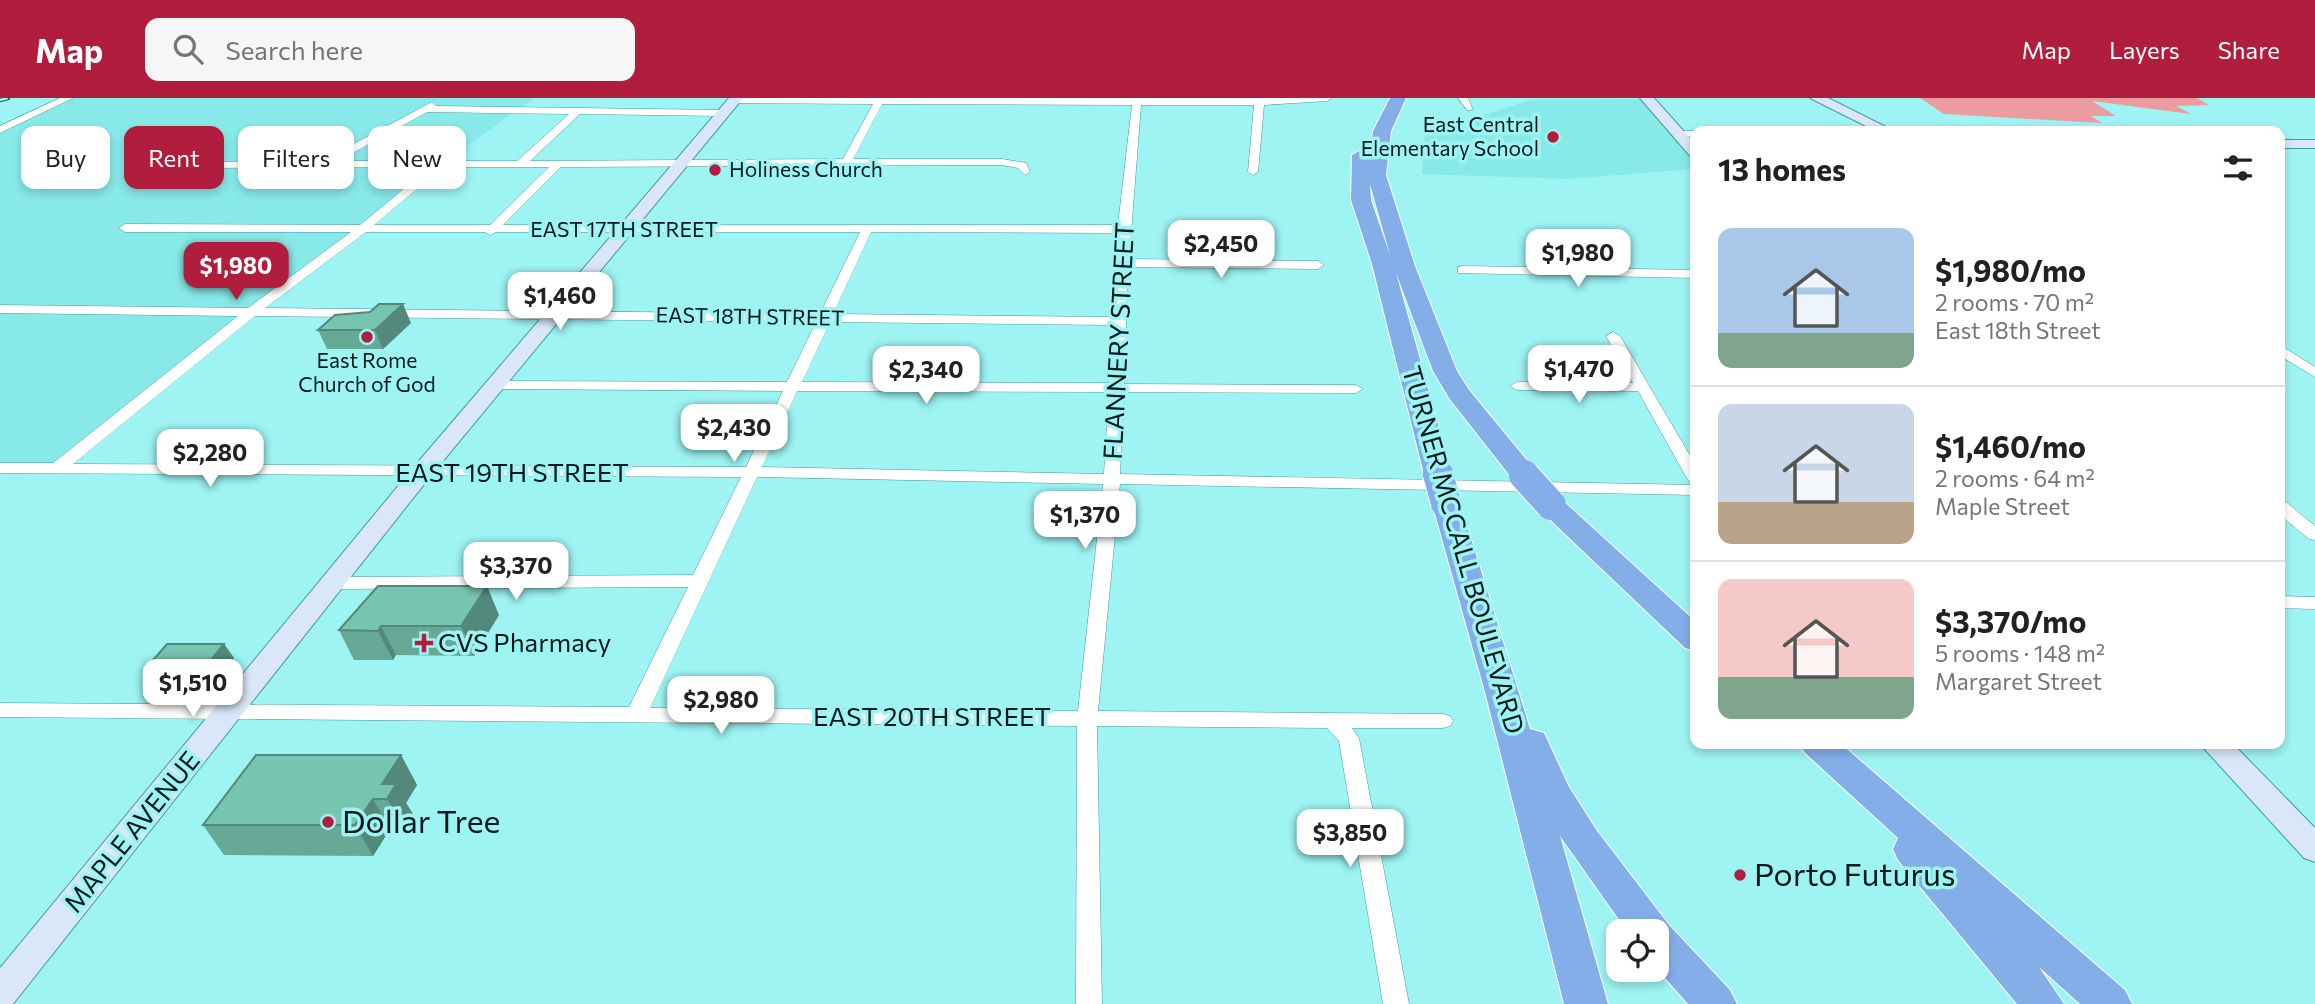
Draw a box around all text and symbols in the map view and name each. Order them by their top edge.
search box [145,18,635,81]
text: Map [35,29,103,70]
icon: search [169,30,207,68]
text: Search here [225,34,363,65]
text: Map [2022,35,2071,64]
text: Layers [2109,35,2180,64]
text: Share [2218,35,2280,64]
place label: East Central Elementary School [1361,111,1539,160]
chip: Buy [21,126,110,189]
chip: Rent [124,126,224,189]
chip: Filters [238,126,354,189]
chip: New [368,126,466,189]
marker: East Central Elementary School [1545,129,1561,145]
icon: filters [2219,149,2257,187]
text: 13 homes [1718,150,1846,187]
place label: Holiness Church [729,156,883,181]
marker: Holiness Church [707,162,723,178]
street label: EAST 17TH STREET [530,216,718,241]
pin: $2,450 [1164,220,1278,280]
street label: FLANNERY STREET [1096,221,1139,460]
text: $2,450 [1184,229,1258,257]
pin: $1,980 [1521,230,1635,289]
text: $1,980 [1542,238,1614,266]
pin: $1,980 [179,242,293,302]
text: $1,980 [200,251,272,279]
text: $1,980/mo [1935,251,2086,288]
icon: home [1774,256,1858,340]
pin: $1,460 [503,272,617,332]
text: $1,460 [524,281,596,309]
text: 2 rooms · 70 m² [1935,288,2094,316]
street label: EAST 18TH STREET [655,301,845,330]
text: East 18th Street [1935,316,2101,344]
marker: East Rome Church of God [359,329,375,345]
pin: $1,470 [1522,345,1636,405]
pin: $2,340 [869,346,983,406]
place label: East Rome Church of God [298,347,436,396]
text: $1,470 [1544,354,1614,382]
text: $2,340 [889,355,963,383]
street label: TURNER MCCALL BOULEVARD [1397,362,1532,737]
pin: $2,430 [677,404,791,464]
text: $2,430 [697,413,771,441]
text: $1,460/mo [1935,427,2086,464]
pin: $2,280 [153,430,267,489]
icon: home [1774,432,1858,516]
text: $2,280 [173,438,247,466]
street label: EAST 19TH STREET [395,456,629,487]
text: 2 rooms · 64 m² [1935,464,2095,492]
pin: $1,370 [1028,491,1142,551]
text: Maple Street [1935,492,2070,520]
text: $1,370 [1050,500,1120,528]
pin: $3,370 [459,542,573,602]
text: $3,370 [479,551,553,579]
text: $3,370/mo [1935,602,2086,639]
icon: home [1774,607,1858,691]
place label: CVS Pharmacy [438,626,611,657]
marker: CVS Pharmacy [416,635,432,651]
text: 5 rooms · 148 m² [1935,639,2105,667]
pin: $1,510 [136,660,250,719]
text: Margaret Street [1935,667,2102,695]
text: $1,510 [159,668,227,696]
pin: $2,980 [664,676,778,736]
text: $2,980 [683,685,759,713]
street label: EAST 20TH STREET [813,700,1051,731]
street label: MAPLE AVENUE [57,744,205,918]
place label: Dollar Tree [342,800,500,840]
pin: $3,850 [1293,810,1407,869]
marker: Dollar Tree [320,814,336,830]
text: $3,850 [1313,818,1387,846]
place label: Porto Futurus [1754,853,1956,893]
marker: Porto Futurus [1732,867,1748,883]
map controls [1606,919,1669,982]
button: locate [1606,919,1669,982]

